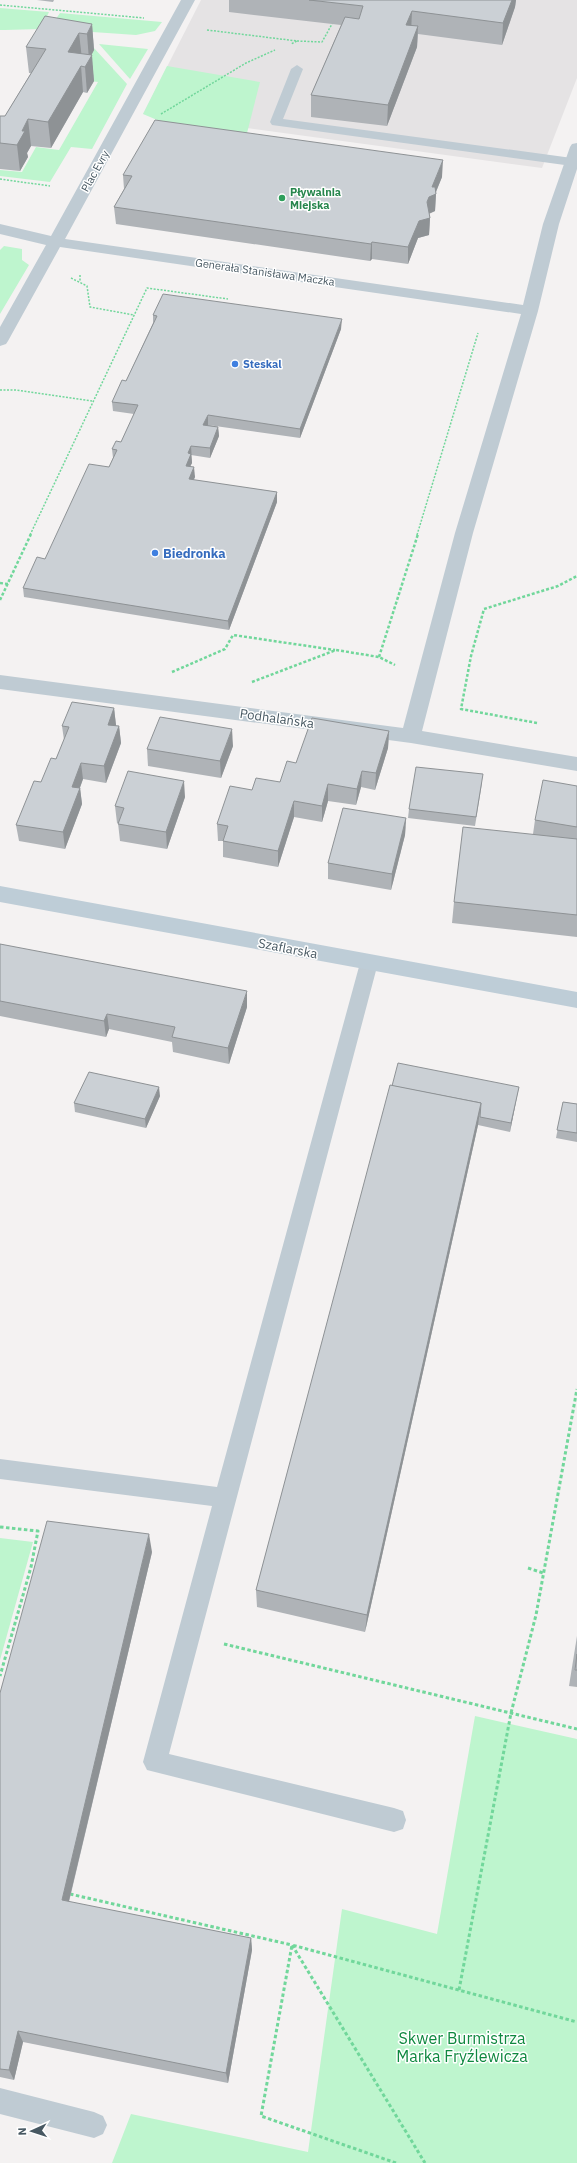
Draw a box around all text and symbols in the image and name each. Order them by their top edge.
street label: Plac Evry [78,147,112,194]
place label: Pływalnia Miejska [290,185,341,212]
marker: Pływalnia Miejska [277,193,287,203]
street label: Generała Stanisława Maczka [194,255,336,289]
place label: Steskal [243,357,282,371]
marker: Steskal [230,359,240,369]
place label: Biedronka [163,545,226,562]
marker: Biedronka [150,548,160,558]
street label: Podhalańska [239,705,315,732]
street label: Szaflarska [257,934,319,963]
park label: Skwer Burmistrza Marka Fryźlewicza [396,2028,528,2066]
north arrow [12,2111,52,2151]
text: N [15,2127,29,2136]

